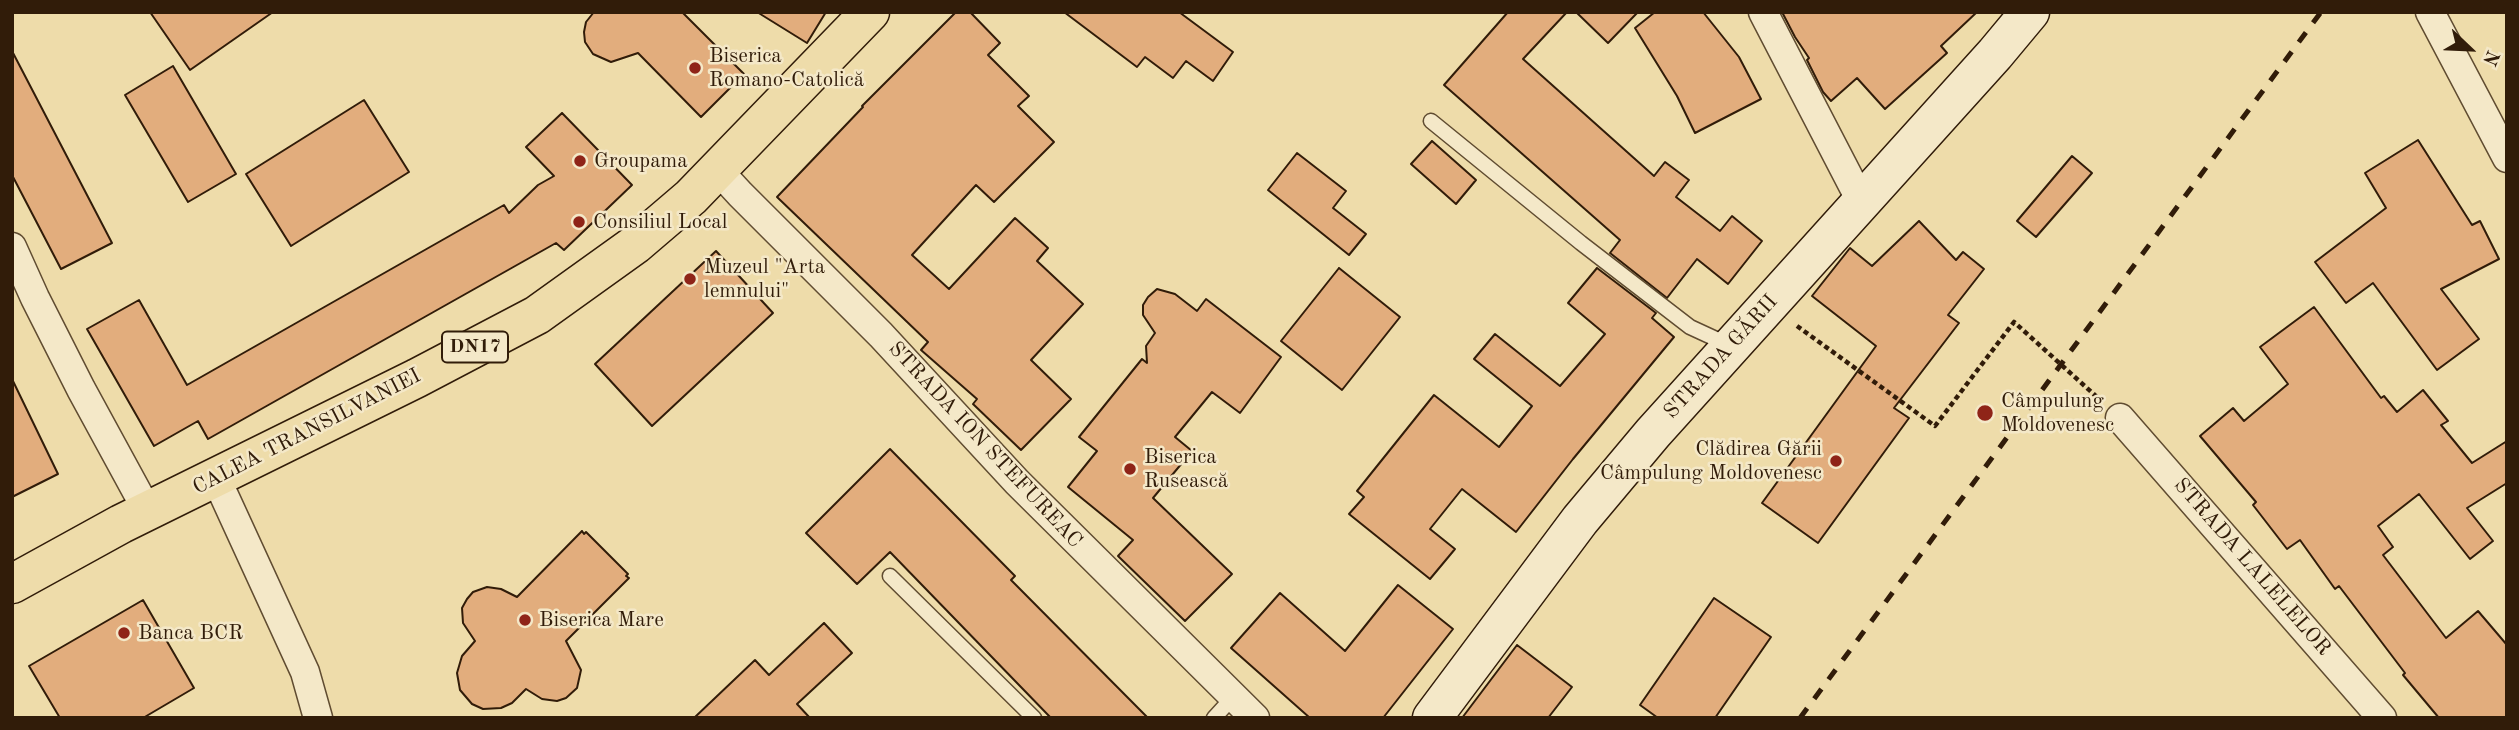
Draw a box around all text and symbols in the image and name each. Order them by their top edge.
north arrow [2435,14,2505,84]
place label: Biserica Romano-Catolică [709,43,864,93]
text: N [2478,47,2501,68]
marker: Biserica Romano-Catolică [687,60,703,76]
place label: Groupama [594,148,688,174]
marker: Groupama [572,153,588,169]
place label: Consiliul Local [593,209,727,235]
marker: Consiliul Local [571,214,587,230]
place label: Muzeul "Arta lemnului" [704,254,825,304]
marker: Muzeul "Arta lemnului" [682,271,698,287]
street label: STRADA GĂRII [1659,290,1783,424]
road number: DN17 [442,332,508,362]
street label: STRADA ION STEFUREAC [883,337,1087,553]
street label: CALEA TRANSILVANIEI [189,363,425,501]
place label: Câmpulung Moldovenesc [2001,388,2114,438]
marker: Câmpulung Moldovenesc [1975,403,1995,423]
place label: Clădirea Gării Câmpulung Moldovenesc [1600,436,1822,486]
place label: Biserica Rusească [1144,444,1228,494]
marker: Clădirea Gării Câmpulung Moldovenesc [1828,453,1844,469]
marker: Biserica Rusească [1122,461,1138,477]
street label: STRADA LALELELOR [2168,473,2336,661]
place label: Biserica Mare [539,607,664,633]
marker: Biserica Mare [517,612,533,628]
place label: Banca BCR [138,620,243,646]
marker: Banca BCR [116,625,132,641]

